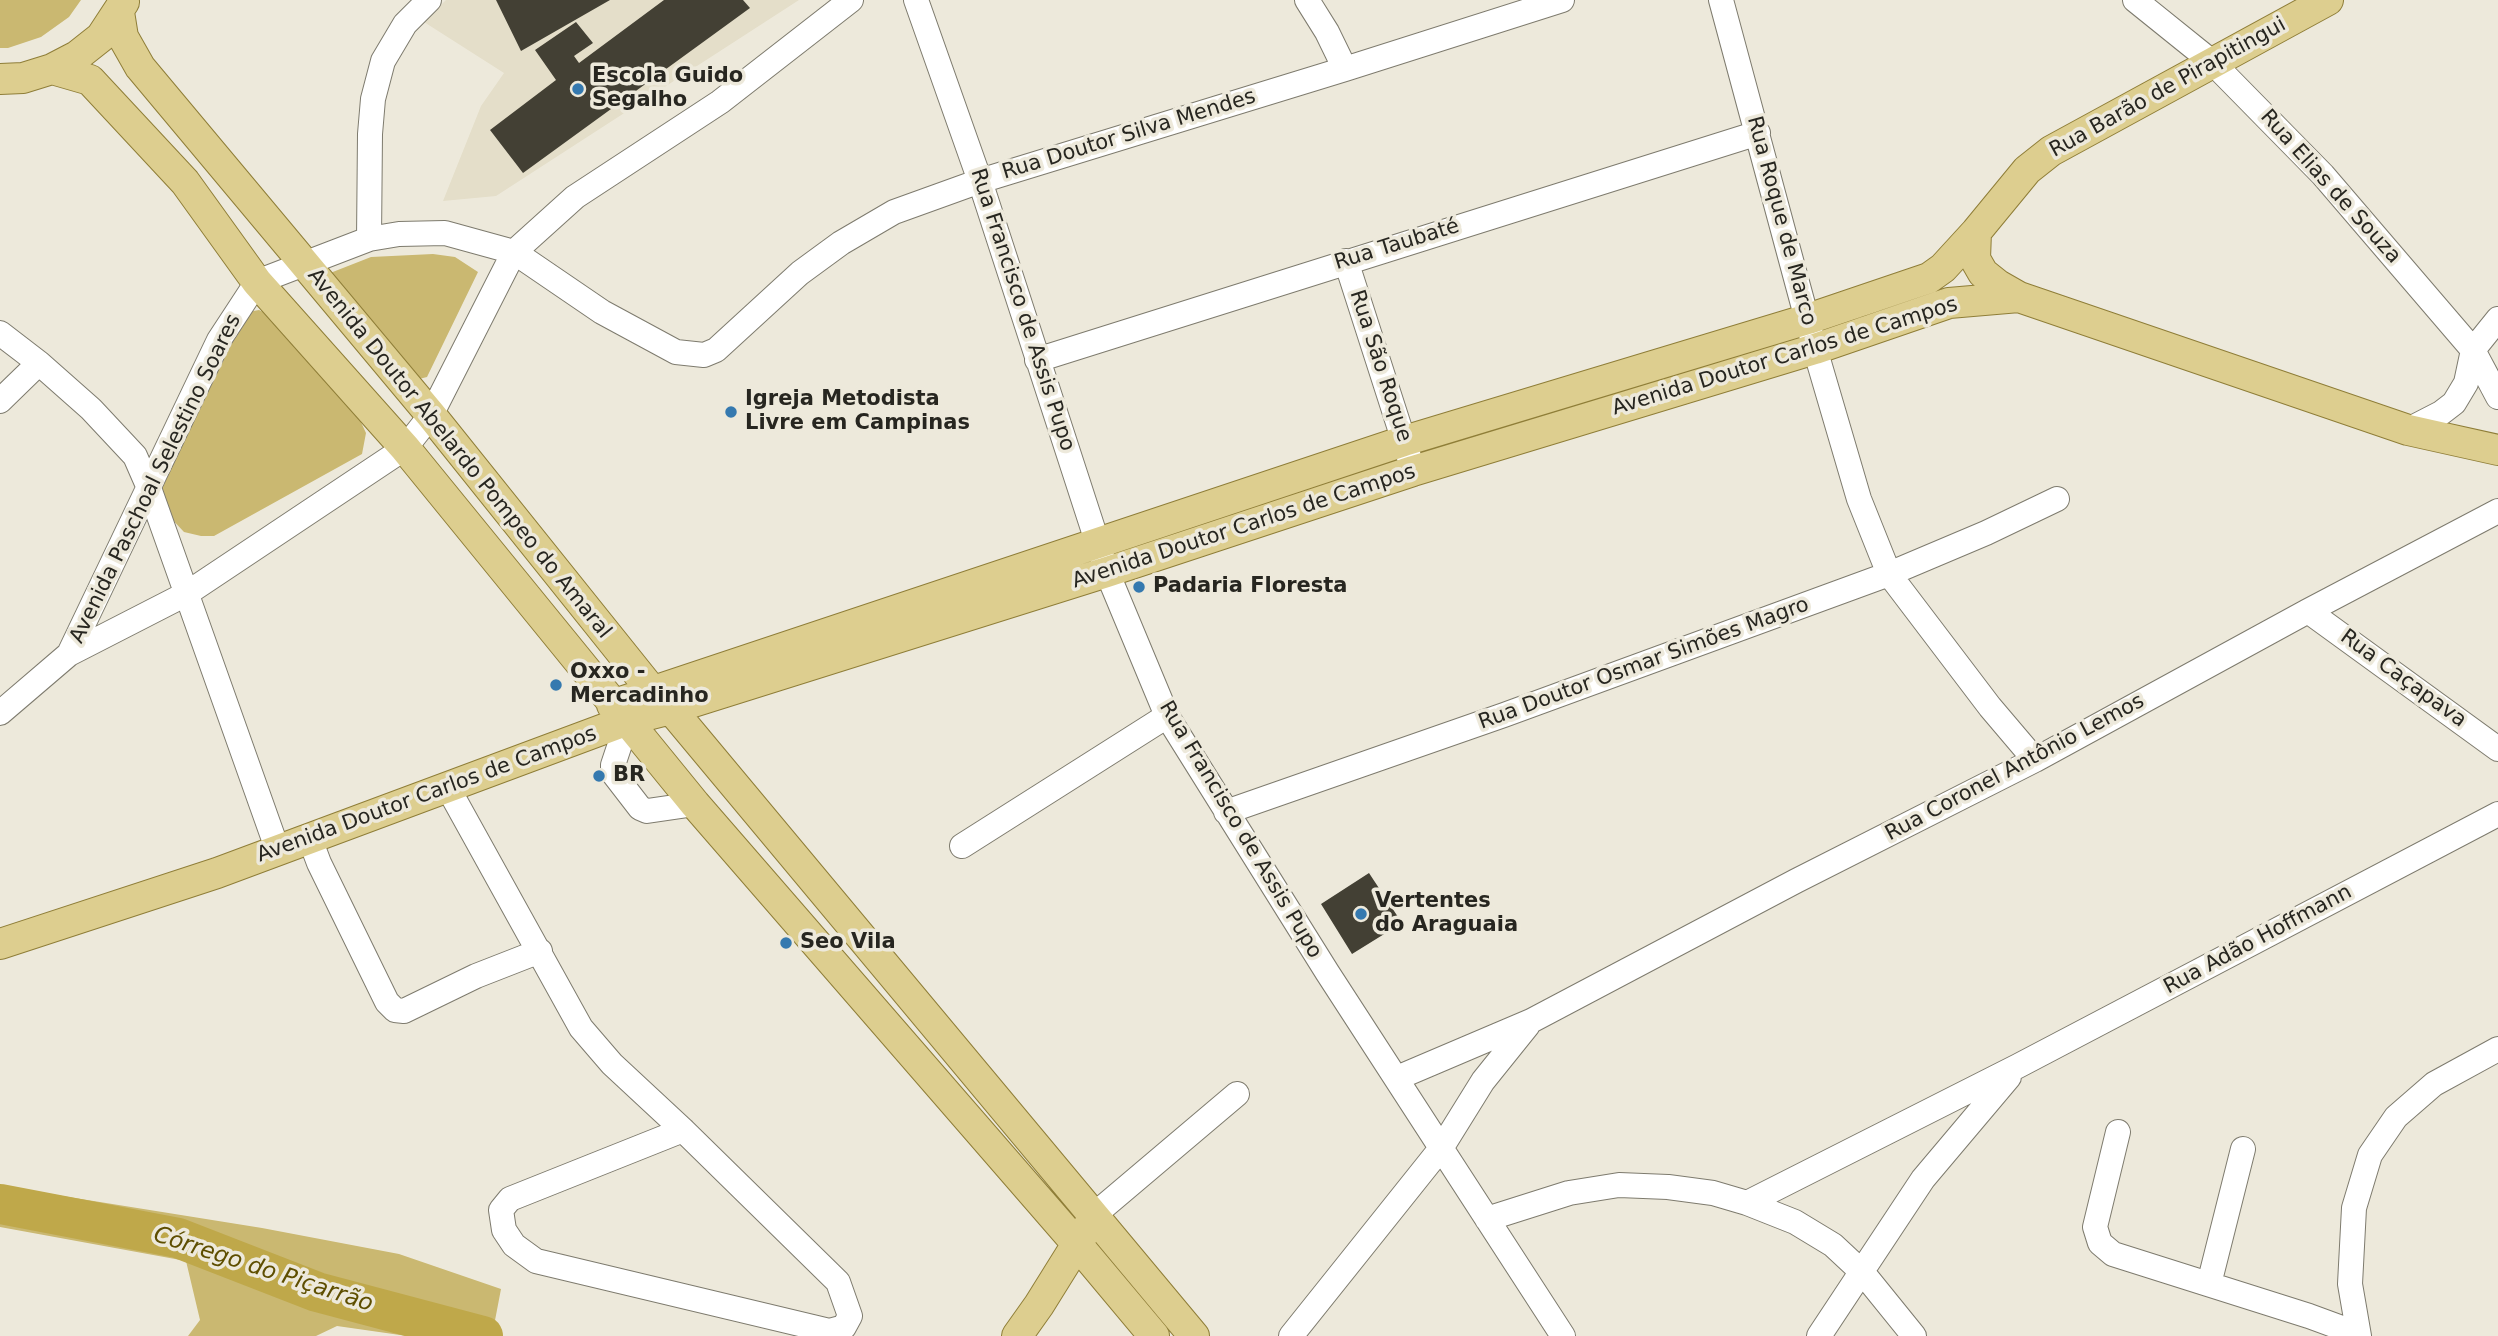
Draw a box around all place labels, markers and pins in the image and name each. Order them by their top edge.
place label: Escola Guido Segalho [592,64,743,114]
marker: Escola Guido Segalho [570,81,586,97]
place label: Igreja Metodista Livre em Campinas [745,387,970,437]
marker: Igreja Metodista Livre em Campinas [723,404,739,420]
place label: Padaria Floresta [1153,574,1348,600]
marker: Padaria Floresta [1131,579,1147,595]
place label: Oxxo - Mercadinho [570,660,709,710]
marker: Oxxo - Mercadinho [548,677,564,693]
place label: BR [613,763,645,789]
marker: BR [591,768,607,784]
place label: Vertentes do Araguaia [1375,889,1518,939]
marker: Vertentes do Araguaia [1353,906,1369,922]
place label: Seo Vila [800,930,896,956]
marker: Seo Vila [778,935,794,951]

